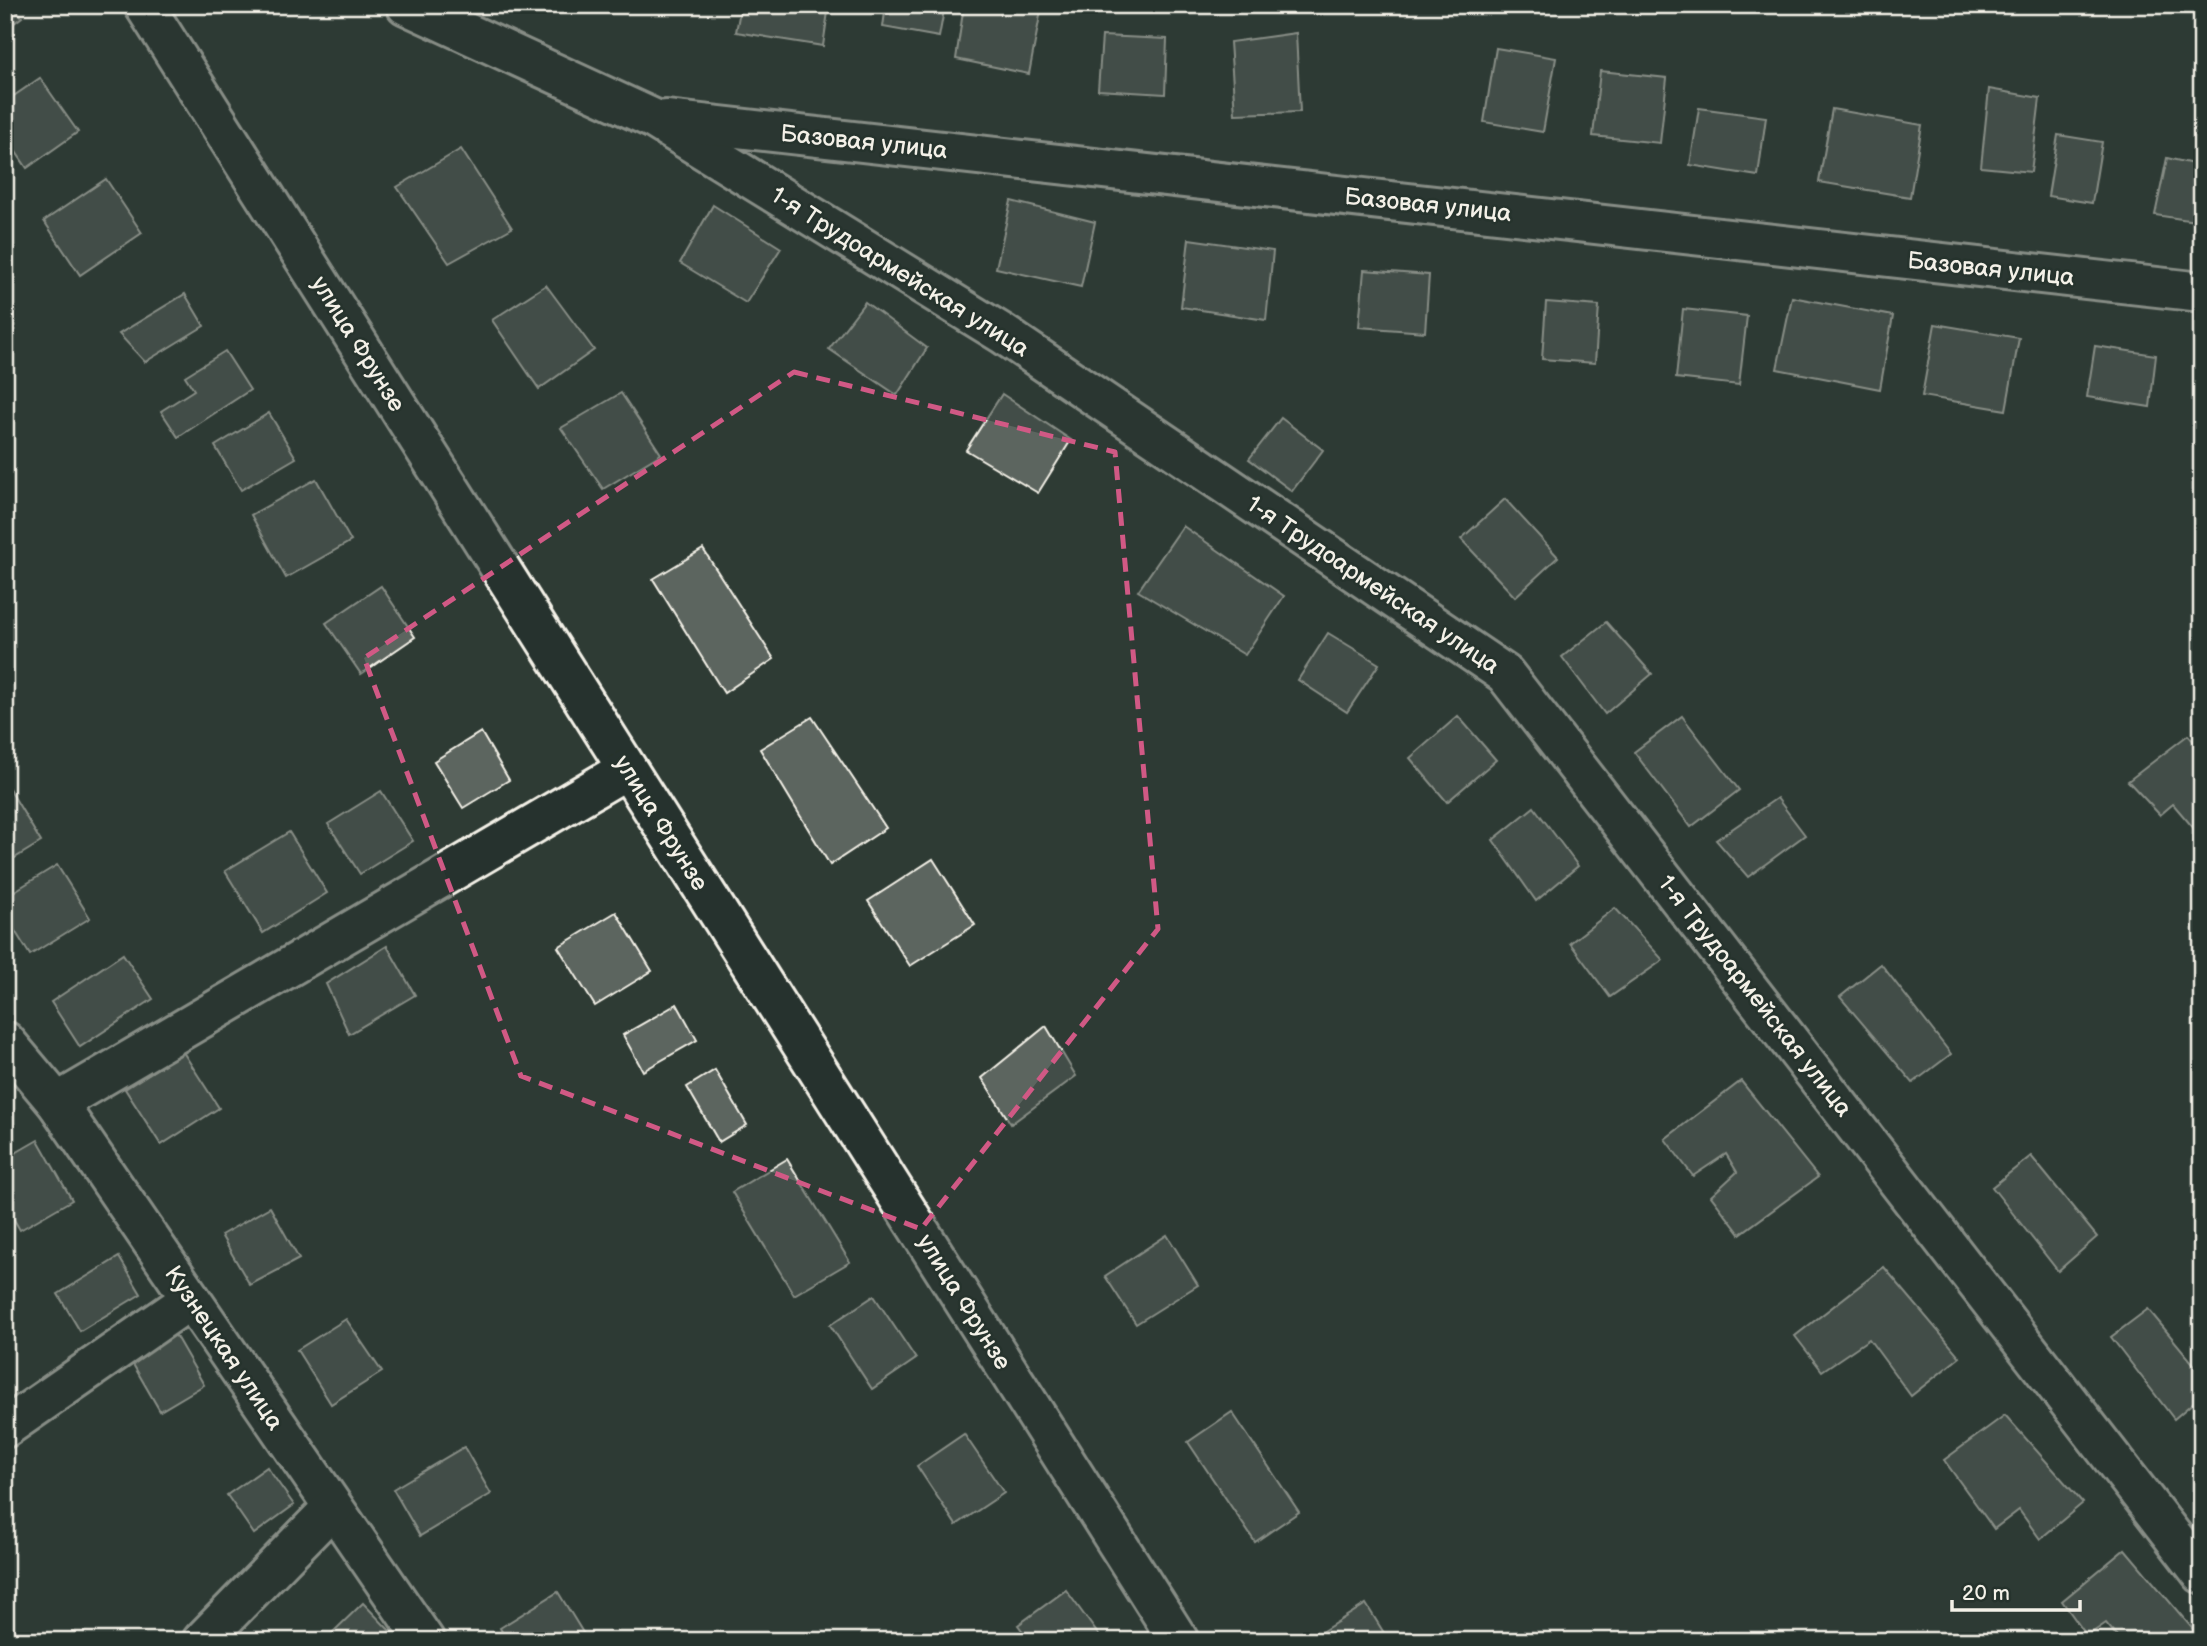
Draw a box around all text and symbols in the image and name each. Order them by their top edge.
street label: Базовая улица [779,119,949,165]
street label: 1-я Трудоармейская улица [766,181,1034,363]
street label: Базовая улица [1343,182,1513,228]
street label: Базовая улица [1906,246,2076,292]
street label: улица Фрунзе [305,271,411,417]
street label: 1-я Трудоармейская улица [1241,489,1505,681]
street label: улица Фрунзе [608,750,714,896]
street label: 1-я Трудоармейская улица [1652,869,1858,1123]
street label: улица Фрунзе [911,1229,1017,1375]
street label: Кузнецкая улица [158,1260,290,1436]
scale bar [1952,1569,2079,1613]
text: 20 m [1962,1581,2010,1606]

